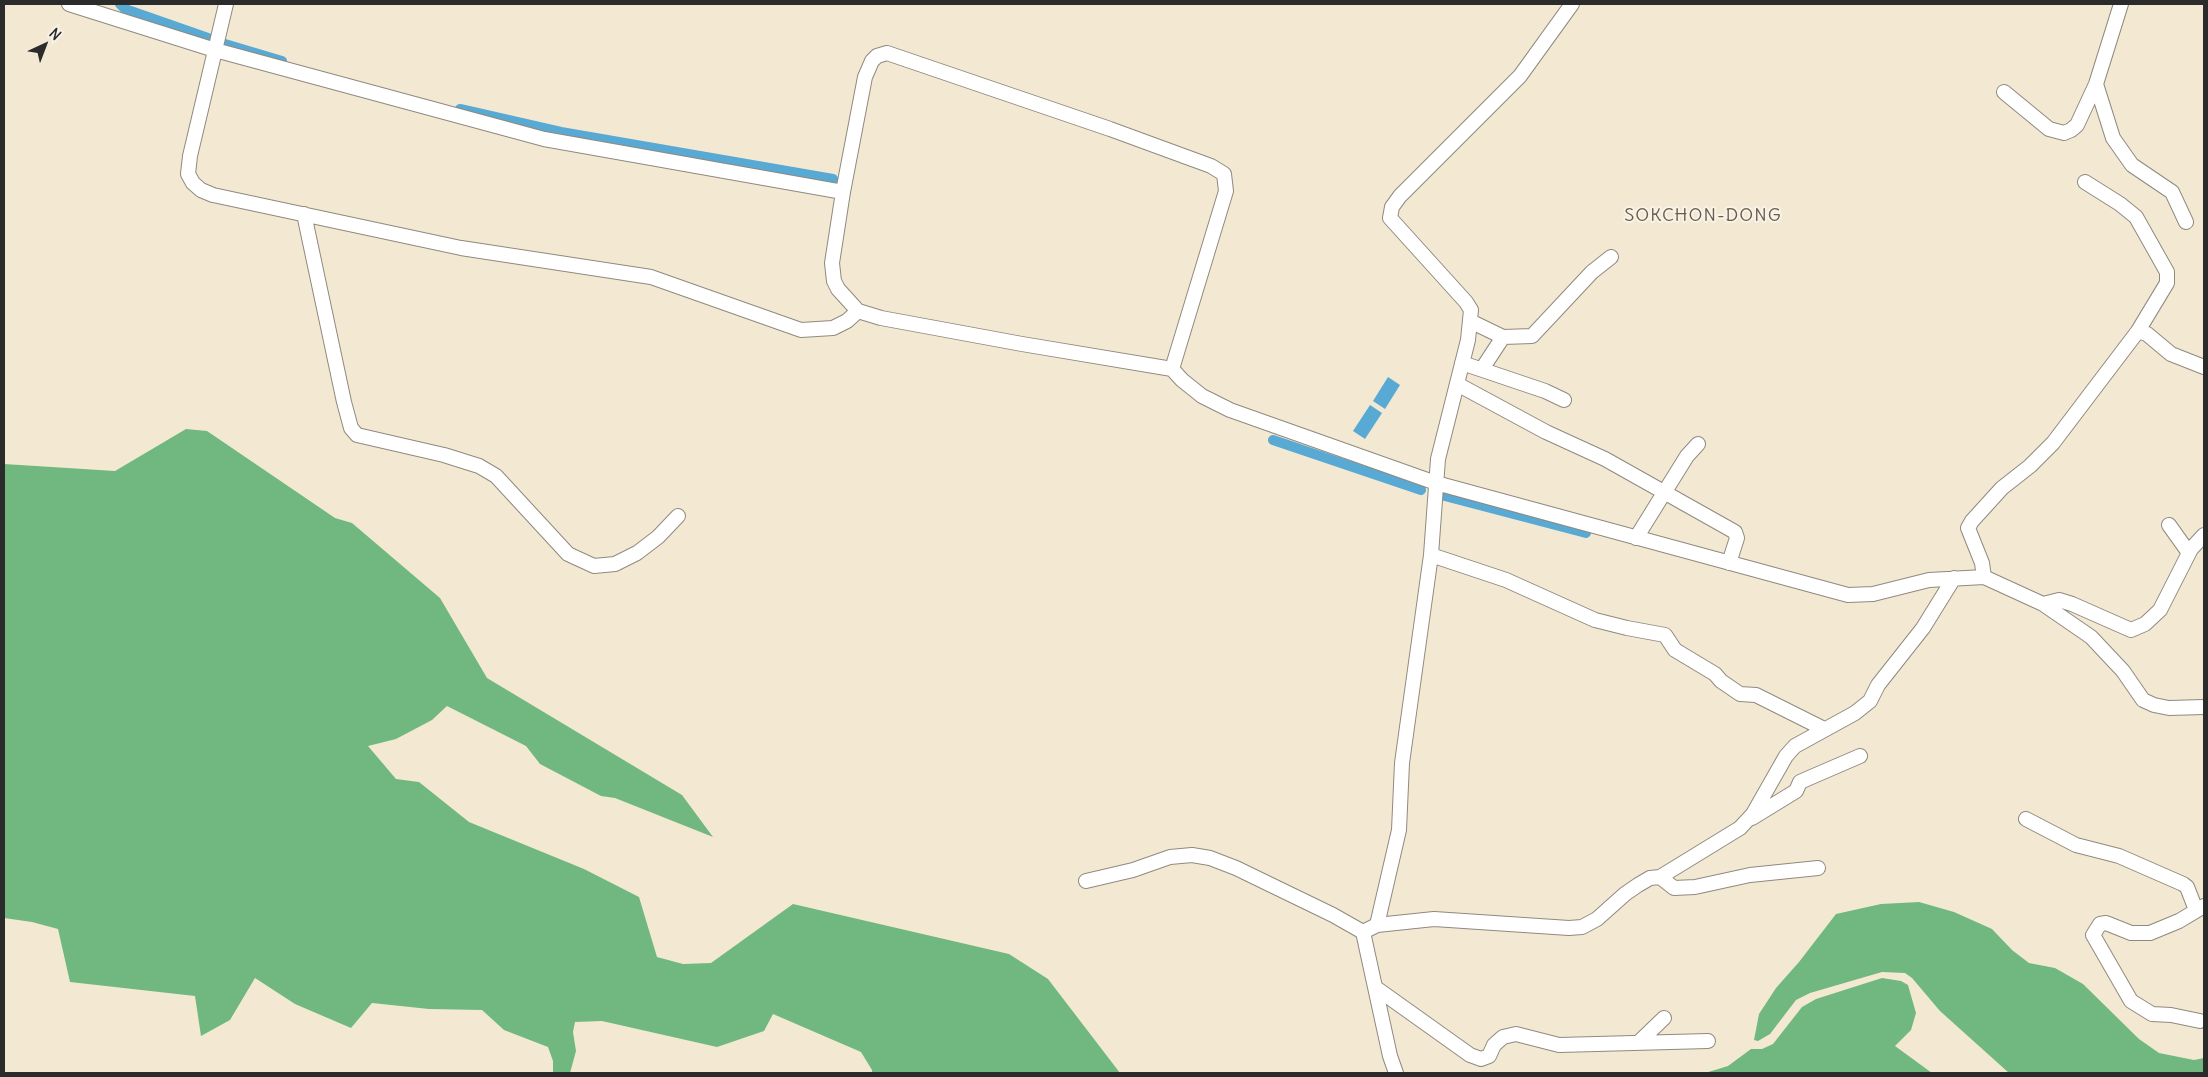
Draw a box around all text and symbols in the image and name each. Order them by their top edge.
north arrow [20,20,70,70]
text: N [46,24,65,44]
district label: SOKCHON-DONG [1623,205,1783,227]

